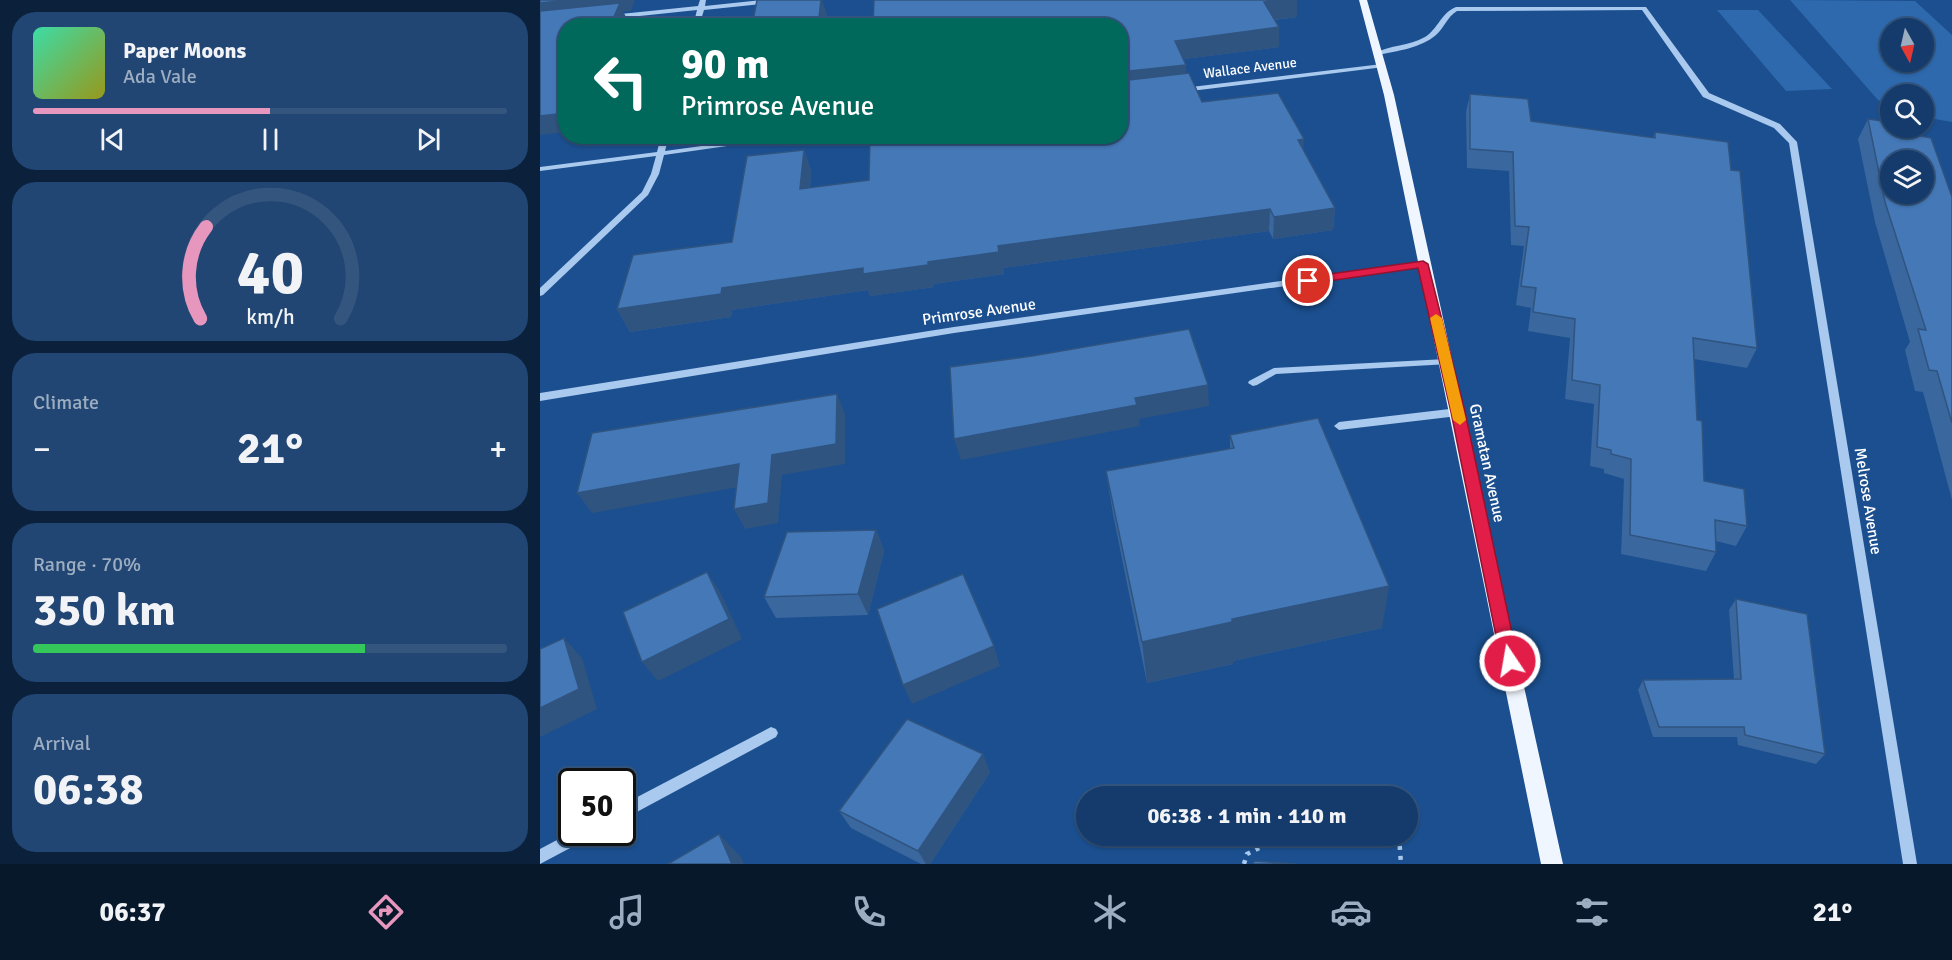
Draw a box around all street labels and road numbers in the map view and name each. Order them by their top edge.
street label: Wallace Avenue [1202,54,1298,82]
street label: Primrose Avenue [921,294,1037,330]
street label: Gramatan Avenue [1465,402,1509,524]
street label: Melrose Avenue [1850,446,1886,556]

